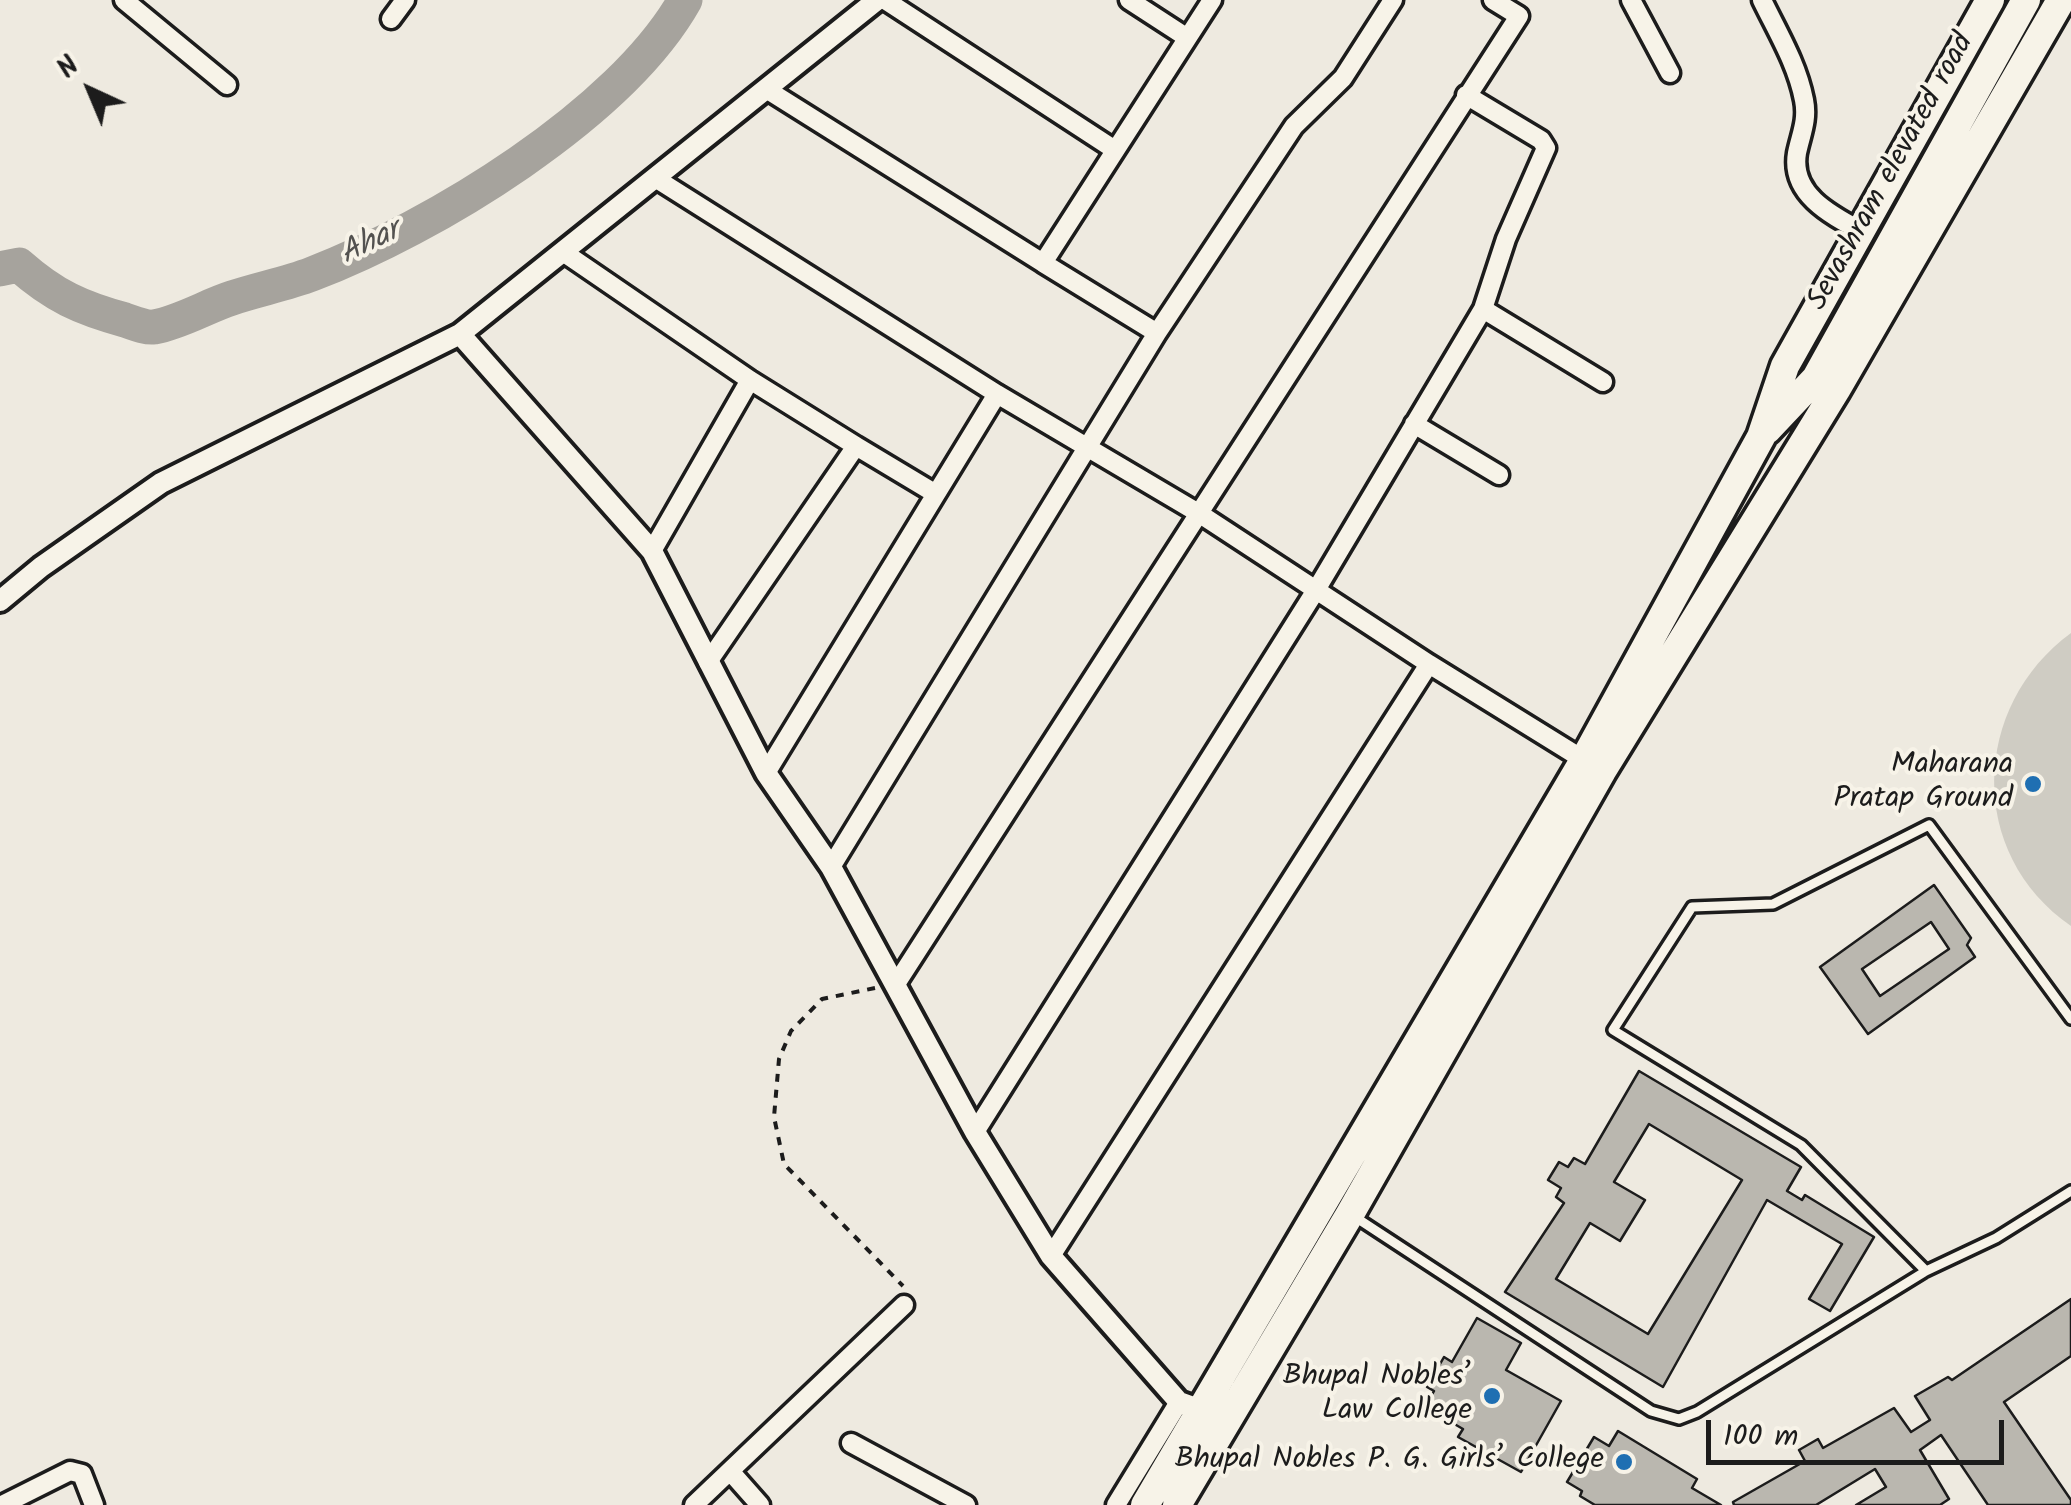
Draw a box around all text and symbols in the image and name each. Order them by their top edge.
street label: Sevashram elevated road [1802,28,1984,318]
north arrow [40,40,140,140]
text: N [47,46,91,90]
water label: Ahar [335,214,407,276]
place label: Maharana Pratap Ground [1833,749,2013,820]
marker: Maharana Pratap Ground [2022,773,2044,795]
place label: Bhupal Nobles’ Law College [1283,1361,1472,1432]
marker: Bhupal Nobles’ Law College [1481,1385,1503,1407]
scale bar [1711,1400,2008,1462]
text: 100 m [1723,1413,1798,1461]
place label: Bhupal Nobles P. G. Girls’ College [1175,1444,1604,1480]
marker: Bhupal Nobles P. G. Girls’ College [1613,1451,1635,1473]

